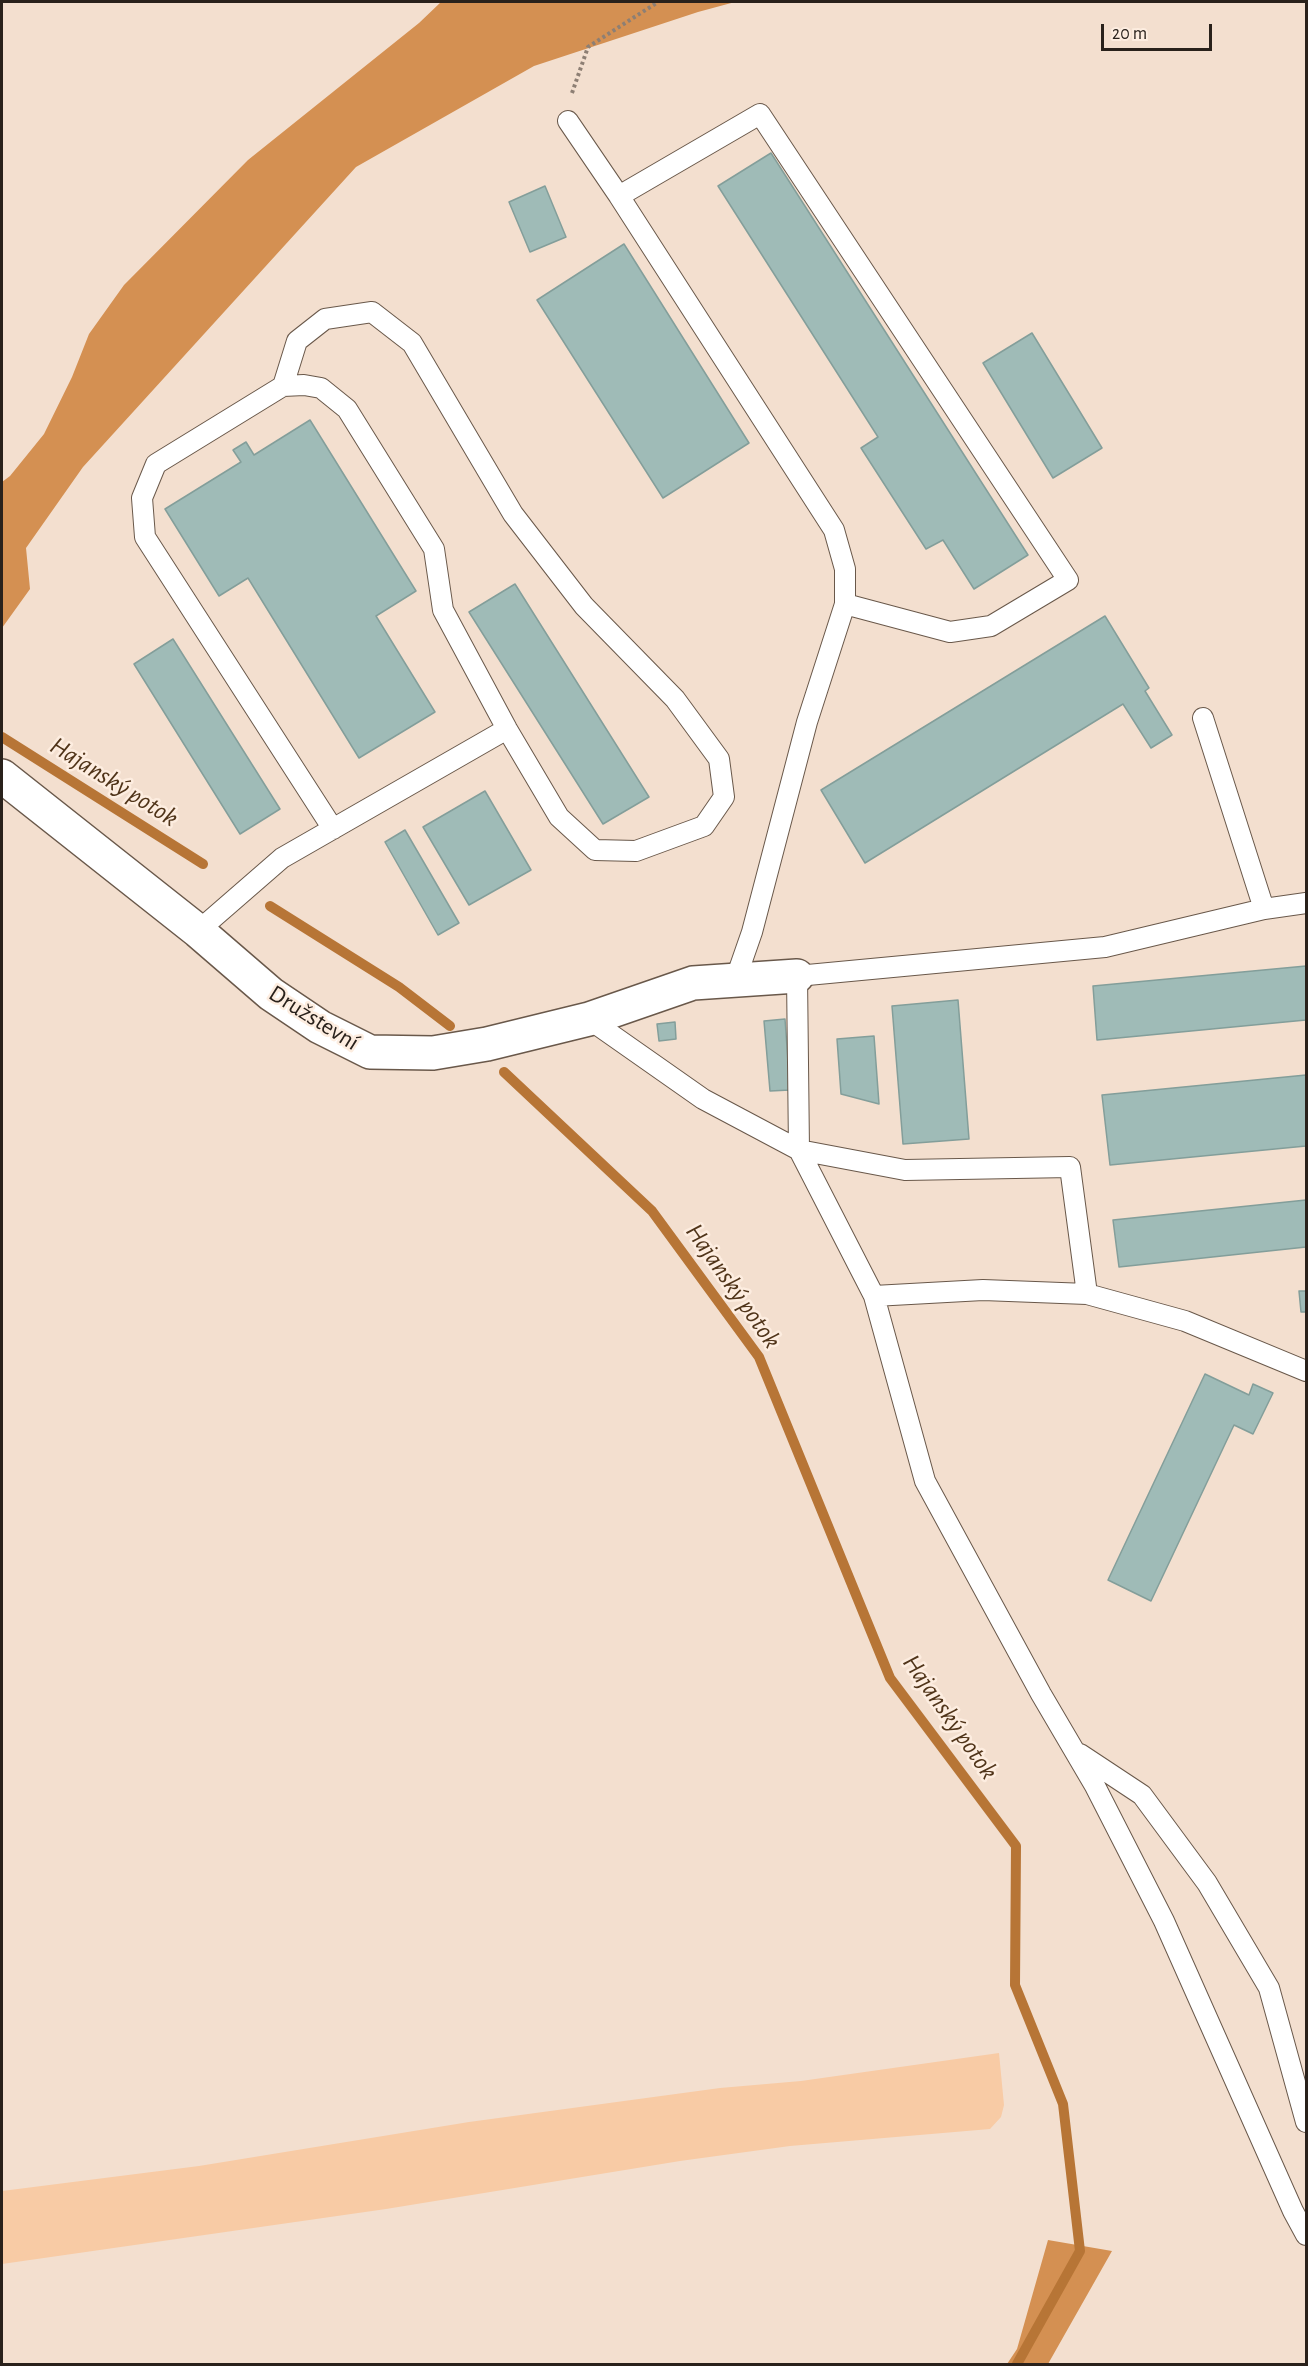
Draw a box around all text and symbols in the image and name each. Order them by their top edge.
scale bar [1104,12,1215,50]
text: 20 m [1112,25,1147,43]
water label: Hajanský potok [44,730,184,834]
street label: Družstevní [264,979,364,1057]
water label: Hajanský potok [679,1218,787,1354]
water label: Hajanský potok [896,1649,1004,1785]

